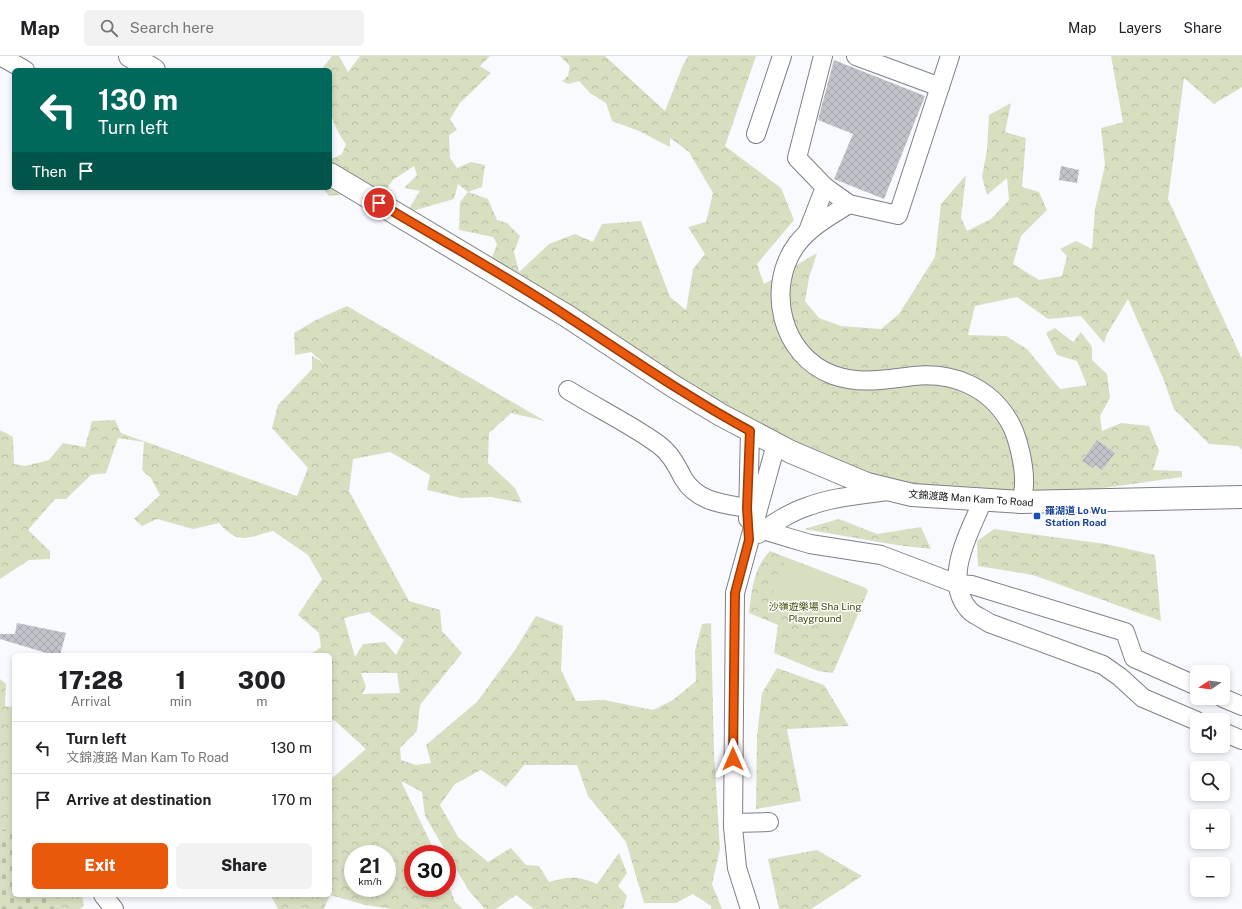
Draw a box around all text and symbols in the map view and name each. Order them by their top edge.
search box [84,10,364,46]
text: Map [20,17,60,39]
icon: search [98,17,120,39]
text: Search here [130,19,214,36]
text: Map [1068,20,1096,36]
text: Layers [1118,20,1162,36]
text: Share [1184,20,1222,36]
text: 130 m [98,83,178,116]
icon: left [32,84,84,136]
text: Turn left [98,117,168,138]
icon: arrive [75,160,97,182]
text: Then [32,163,67,180]
pin [362,186,396,220]
icon: arrive [368,192,390,214]
street label: 文錦渡路 Man Kam To Road [908,488,1034,508]
place label: 羅湖道 Lo Wu Station Road [1045,504,1106,528]
marker: 羅湖道 Lo Wu Station Road [1032,511,1042,521]
park label: 沙嶺遊樂場 Sha Ling Playground [768,600,862,624]
north arrow [1190,665,1230,705]
map controls [1190,665,1230,897]
text: 17:28 [58,666,123,694]
text: 1 [175,666,186,694]
text: 300 [238,666,286,694]
text: Arrival [71,694,111,709]
text: min [170,694,192,709]
text: m [256,694,267,709]
button: sound [1190,713,1230,753]
text: Turn left [66,730,127,747]
icon: left [32,737,54,759]
position arrow [712,738,754,780]
text: 130 m [271,739,312,756]
text: 文錦渡路 Man Kam To Road [66,750,229,765]
button: search [1190,761,1230,801]
icon: arrive [32,789,54,811]
text: Arrive at destination [66,791,211,808]
text: 170 m [271,791,312,808]
button: + [1190,809,1230,849]
button: Exit [32,843,168,889]
button: Share [176,843,312,889]
speed limit sign: 30 [404,845,456,897]
text: 21 [359,854,381,878]
button: − [1190,857,1230,897]
text: km/h [358,875,382,887]

